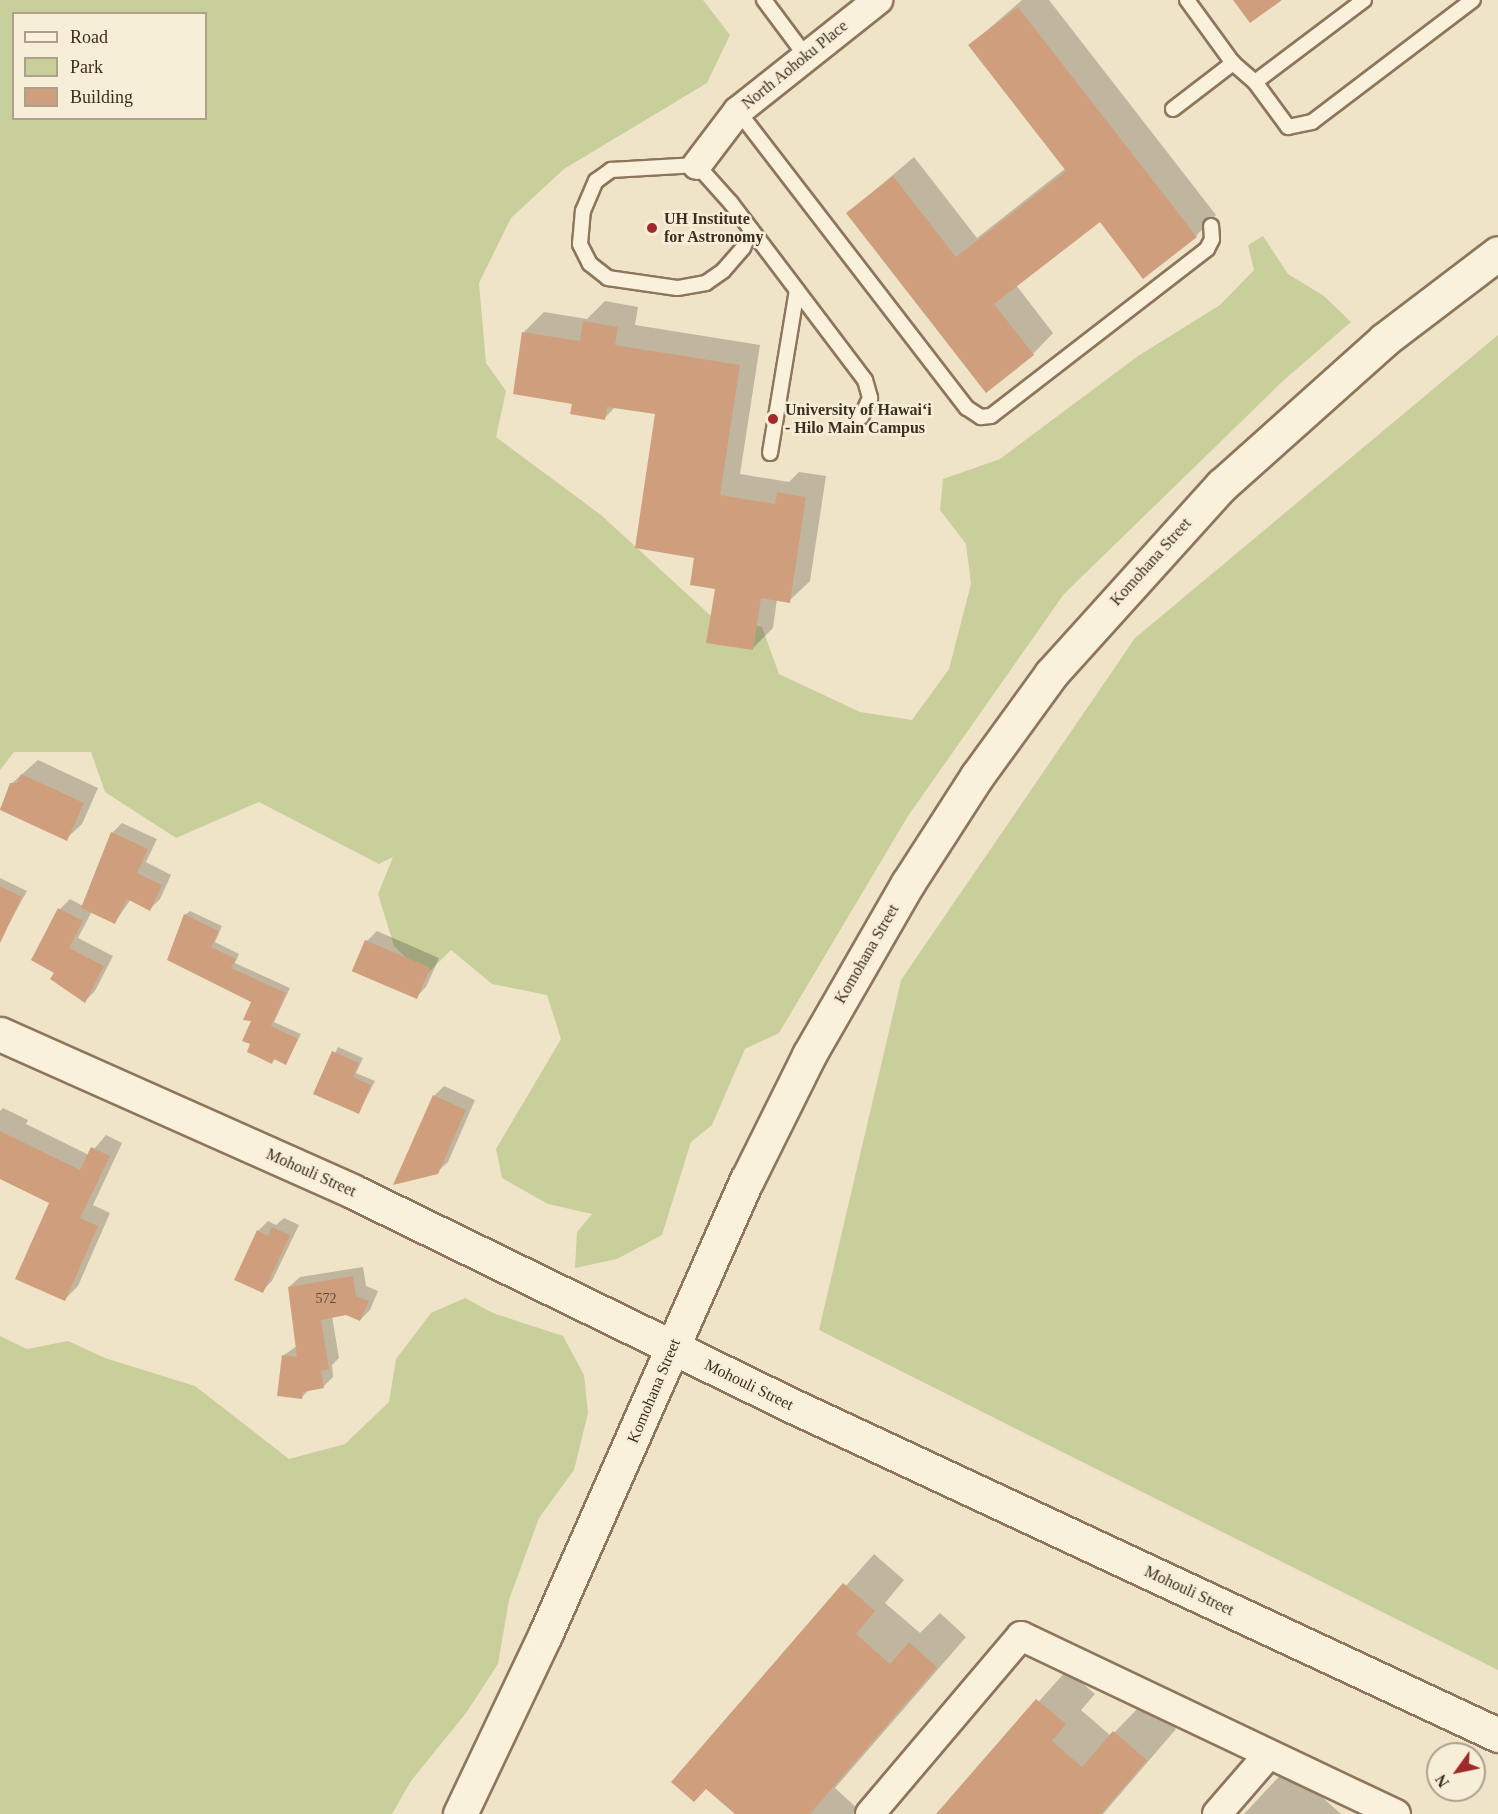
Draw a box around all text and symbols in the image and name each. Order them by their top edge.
legend [12,12,207,120]
street label: North Aohoku Place [738,16,852,114]
text: Road [70,27,108,47]
text: Park [70,57,103,77]
text: Building [70,87,133,107]
place label: UH Institute for Astronomy [664,209,765,247]
marker: UH Institute for Astronomy [645,221,659,235]
place label: University of Hawaiʻi - Hilo Main Campus [785,400,932,438]
marker: University of Hawaiʻi - Hilo Main Campus [766,412,780,426]
street label: Komohana Street [1107,514,1195,610]
street label: Komohana Street [831,901,903,1007]
street label: Mohouli Street [263,1145,359,1201]
house number: 572 [316,1291,336,1307]
street label: Komohana Street [623,1336,685,1446]
street label: Mohouli Street [701,1355,797,1415]
street label: Mohouli Street [1141,1562,1237,1620]
north arrow [1426,1742,1486,1802]
text: N [1432,1772,1452,1790]

